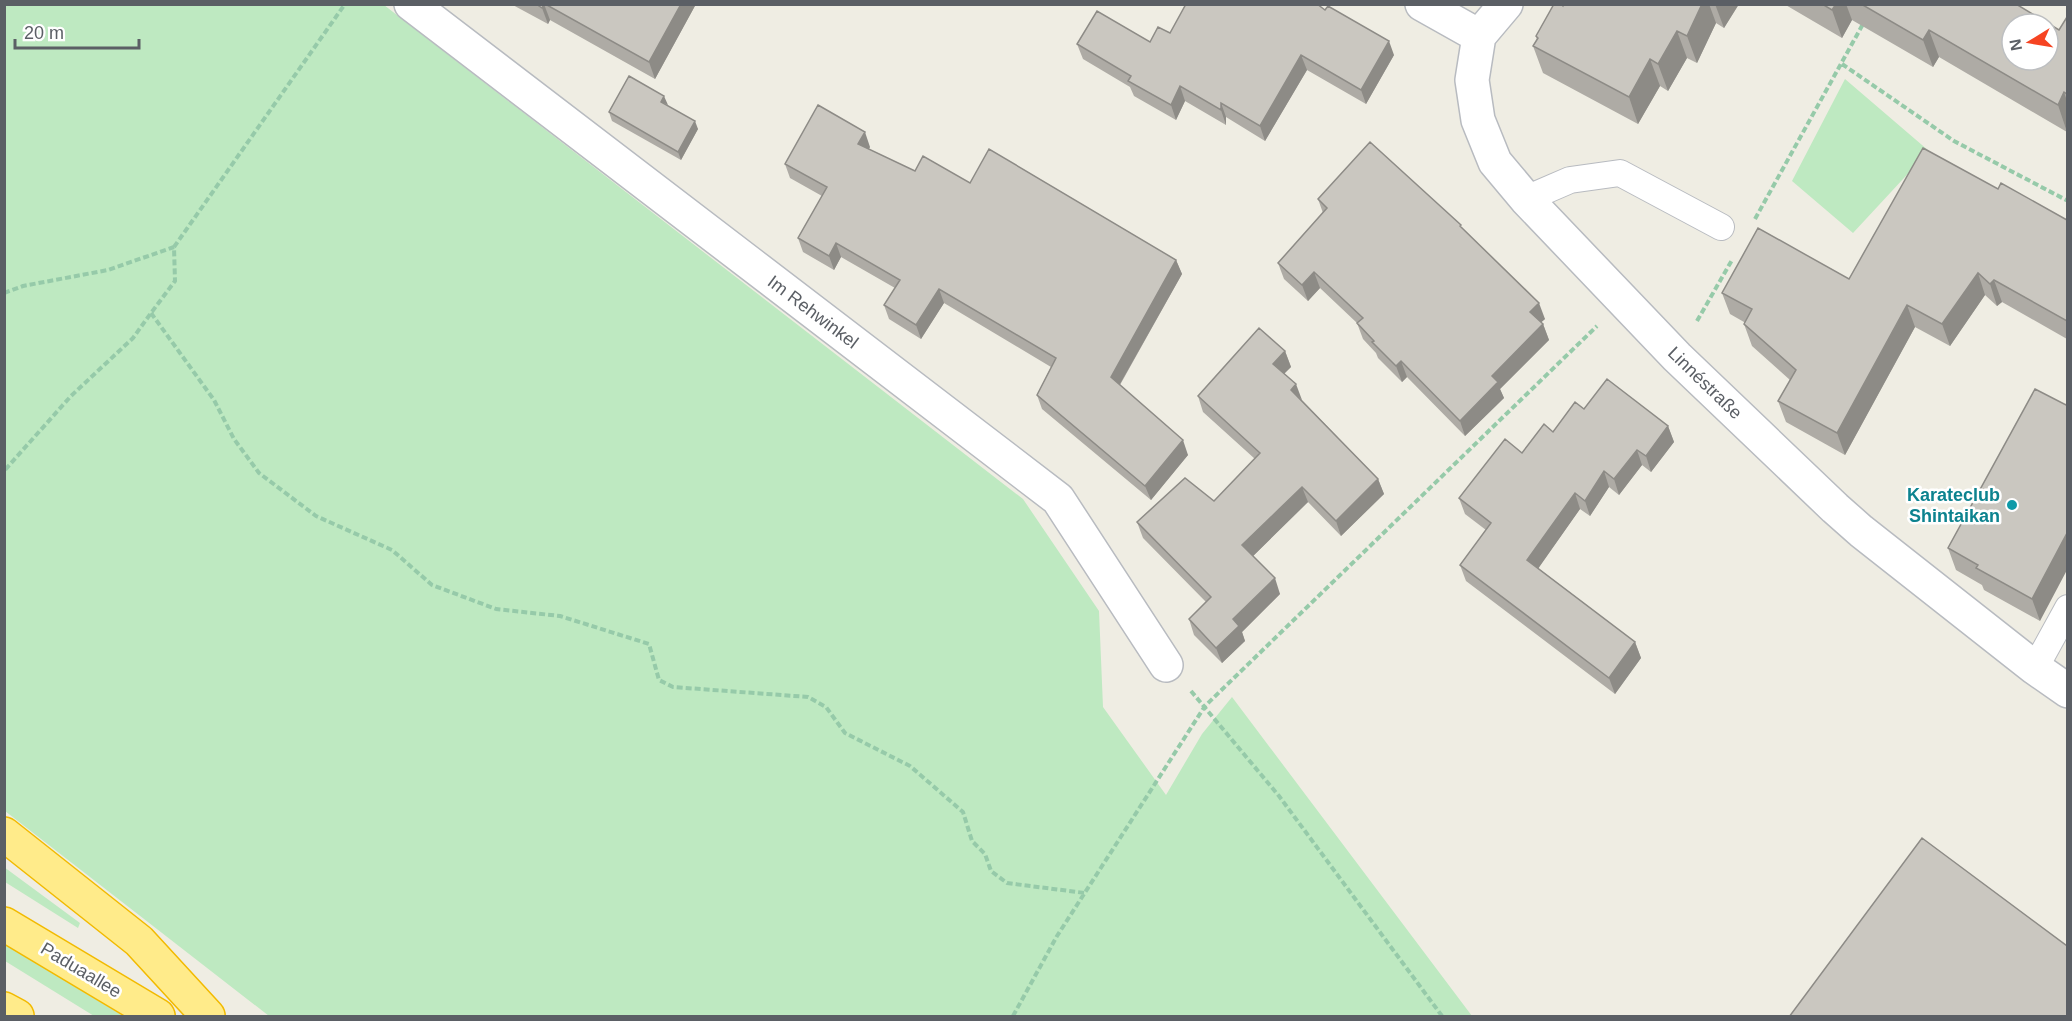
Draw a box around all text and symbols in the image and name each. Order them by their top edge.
scale bar [15,12,140,50]
north arrow [2000,12,2060,72]
text: 20 m [24,23,64,43]
text: N [2006,37,2025,52]
street label: Im Rehwinkel [764,272,862,352]
street label: Linnéstraße [1664,343,1746,423]
place label: Karateclub Shintaikan [1907,485,2000,526]
marker: Karateclub Shintaikan [2005,498,2019,512]
street label: Paduaallee [37,938,125,1002]

